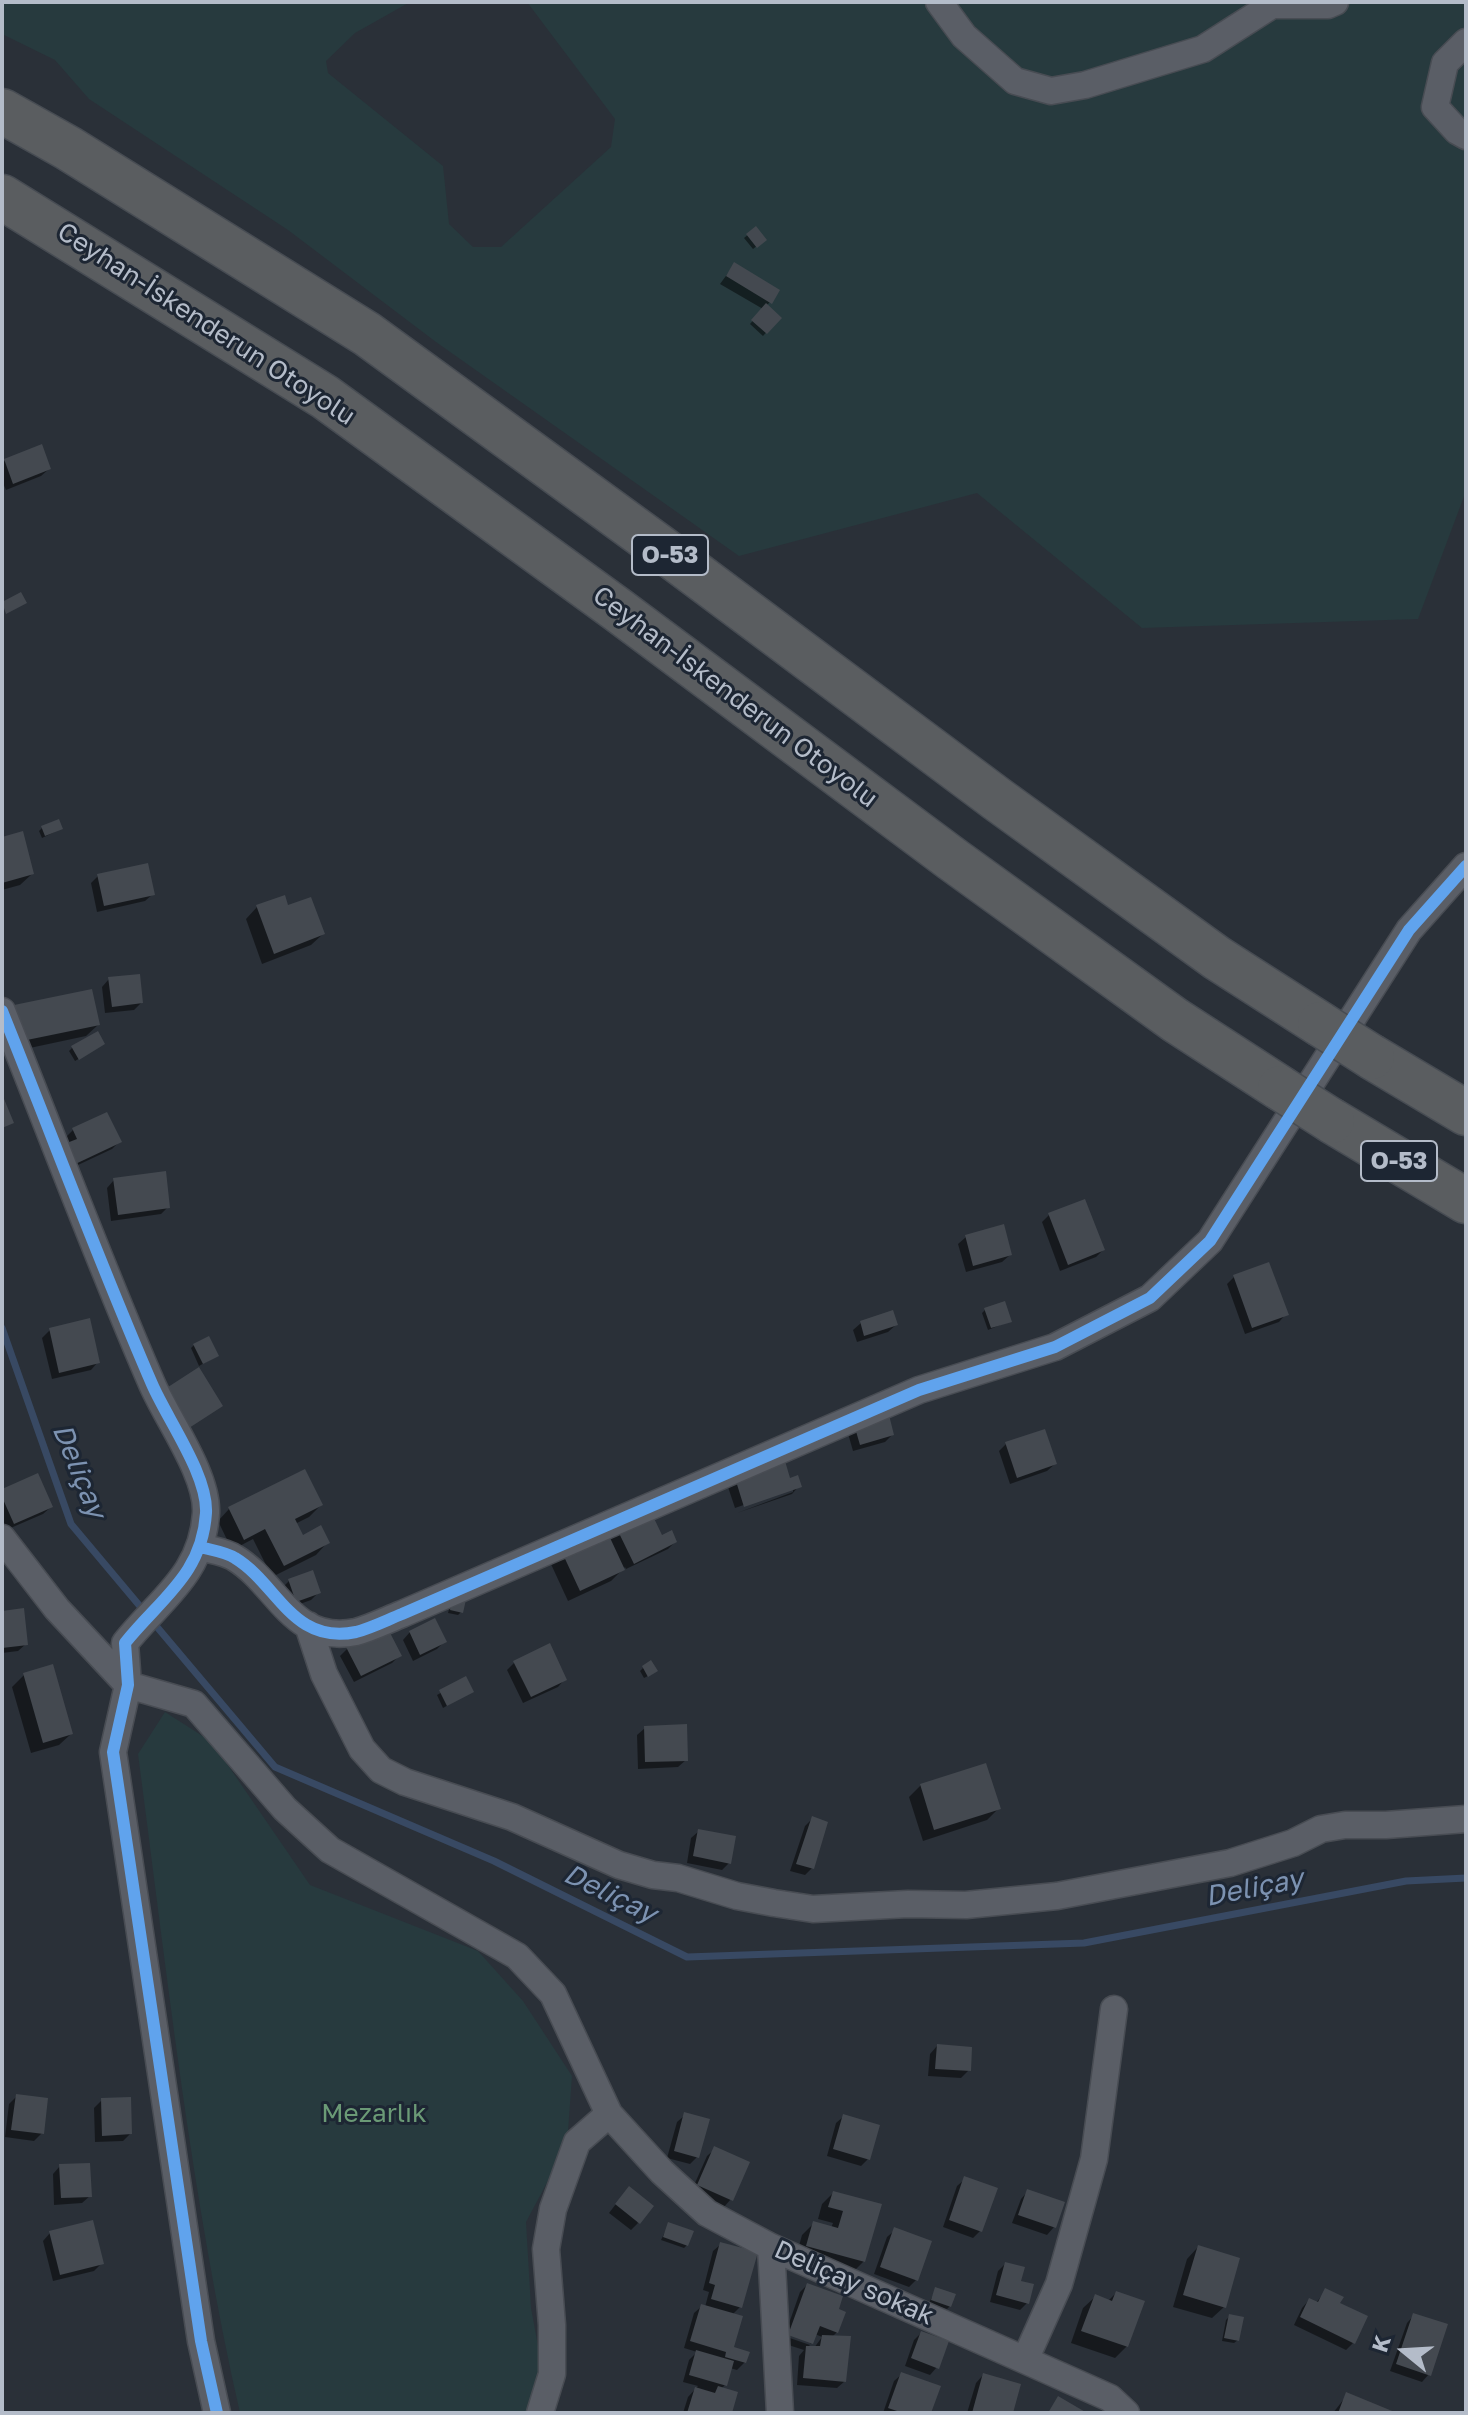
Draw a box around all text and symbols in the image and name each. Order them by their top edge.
street label: Ceyhan-İskenderun Otoyolu [51,216,361,432]
road number: O-53 [632,535,708,575]
street label: Ceyhan-İskenderun Otoyolu [586,580,884,814]
road number: O-53 [1361,1141,1437,1181]
water label: Deliçay [45,1419,113,1523]
water label: Deliçay [558,1857,662,1931]
water label: Deliçay [1202,1862,1306,1914]
park label: Mezarlık [321,2098,427,2130]
street label: Deliçay sokak [769,2234,939,2332]
north arrow [1364,2311,1444,2391]
text: K [1365,2332,1396,2355]

